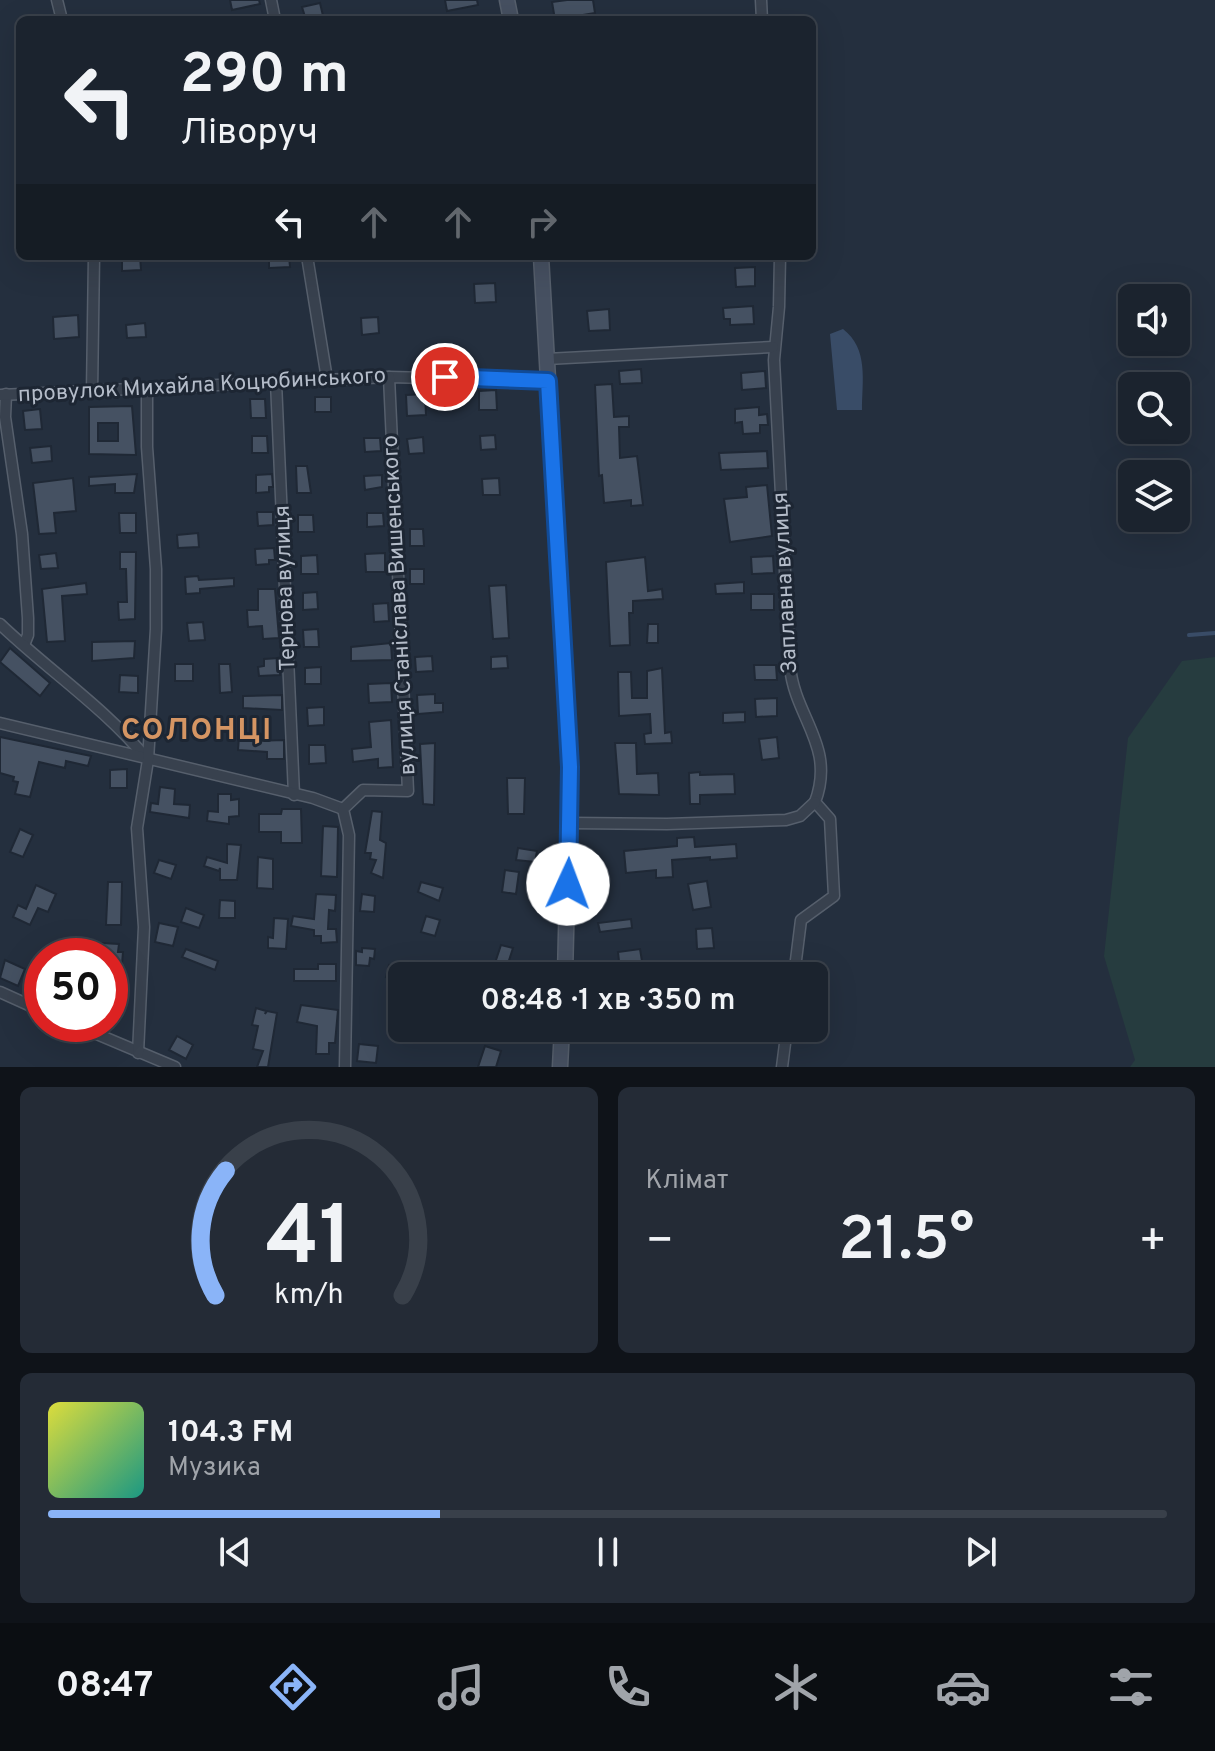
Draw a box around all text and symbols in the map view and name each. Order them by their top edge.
text: 290 m [180,42,349,112]
icon: left [48,48,152,152]
text: Ліворуч [180,111,318,157]
icon: left [268,200,312,244]
icon: ahead [352,200,396,244]
icon: ahead [436,200,480,244]
icon: right [520,200,564,244]
map controls [1118,284,1190,532]
button: sound [1118,284,1190,356]
pin [411,343,479,411]
icon: arrive [423,355,467,399]
street label: провулок Михайла Коцюбинського [17,363,387,409]
button: search [1118,372,1190,444]
street label: вулиця Станіслава Вишенського [378,434,422,776]
button: layers [1118,460,1190,532]
street label: Заплавна вулиця [768,491,804,675]
street label: Тернова вулиця [270,505,302,671]
district label: СОЛОНЦІ [121,713,273,750]
position arrow [526,842,610,926]
speed limit sign: 50 [24,938,128,1042]
text: 08:48 · 1 хв · 350 m [480,983,736,1020]
text: Клімат [646,1165,729,1198]
text: 41 [265,1189,352,1294]
text: 21.5° [838,1205,974,1281]
text: − [646,1215,674,1271]
text: + [1139,1215,1167,1271]
text: km/h [274,1278,343,1314]
text: 104.3 FM [168,1415,293,1452]
text: Музика [168,1452,261,1485]
icon: previous [213,1530,257,1574]
icon: pause [586,1530,630,1574]
icon: next [959,1530,1003,1574]
icon: directions [265,1659,321,1715]
icon: music [433,1659,489,1715]
icon: phone [600,1659,656,1715]
icon: climate [768,1659,824,1715]
icon: car [935,1659,991,1715]
icon: filters [1103,1659,1159,1715]
text: 08:47 [56,1664,153,1710]

